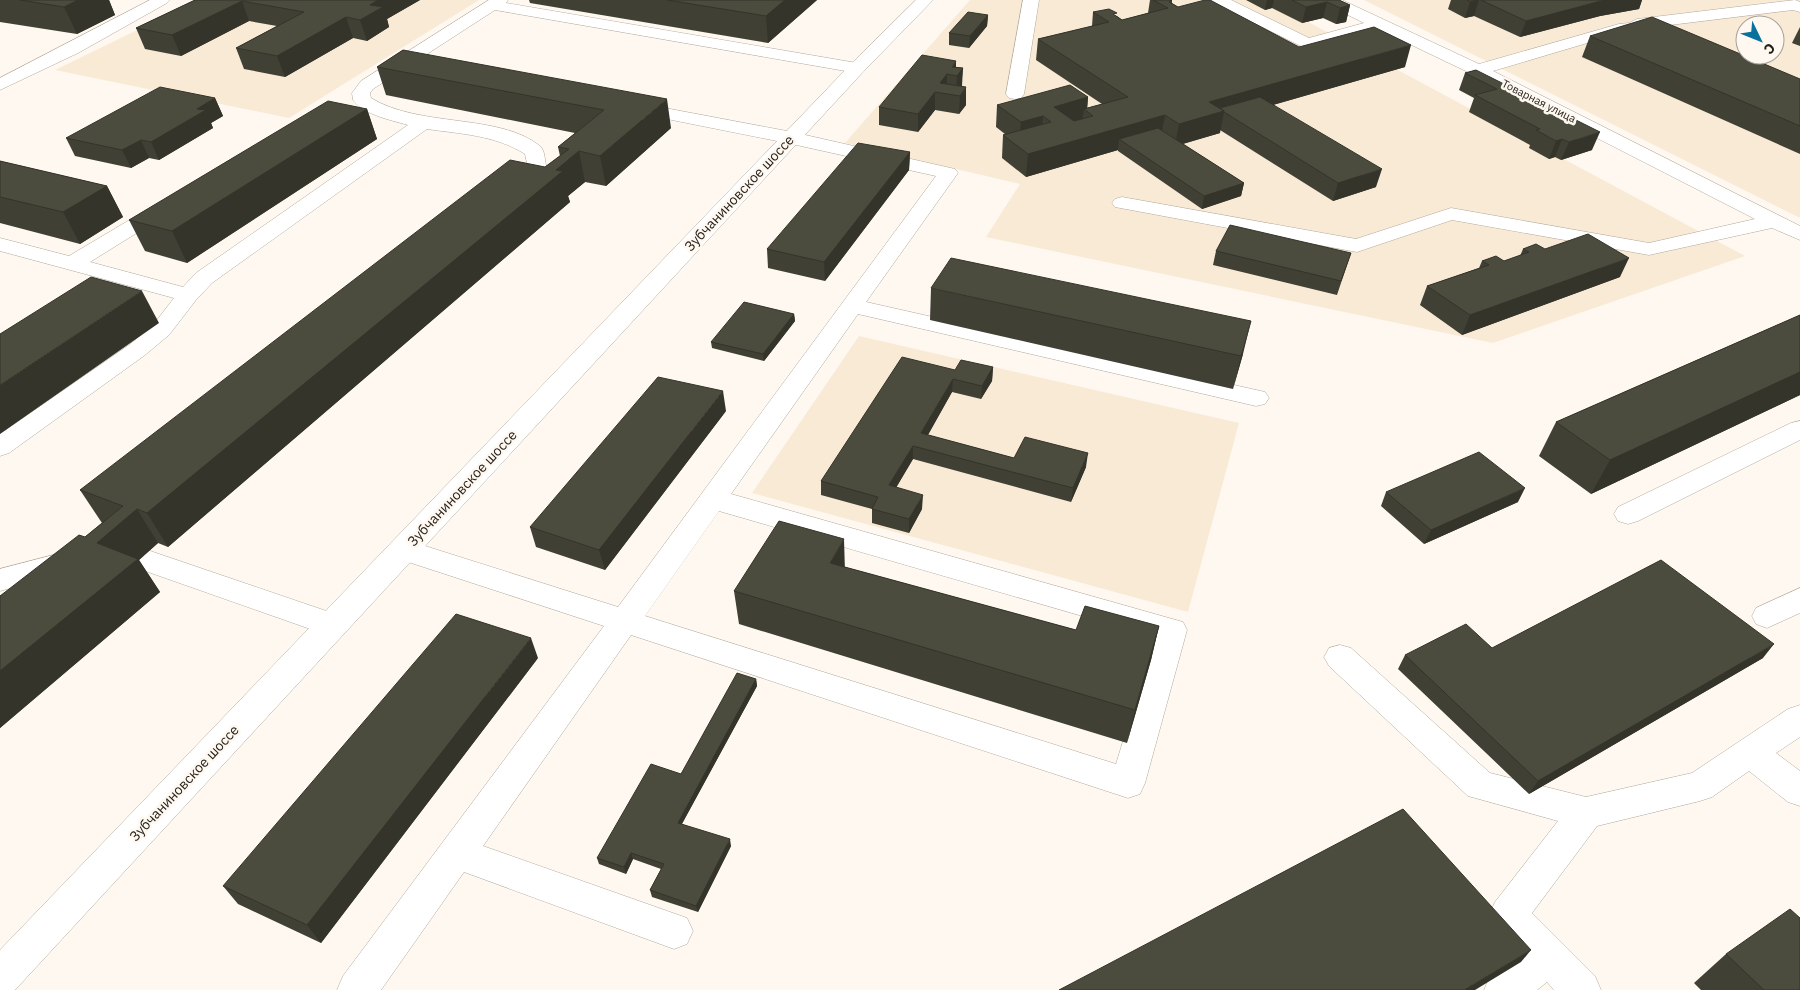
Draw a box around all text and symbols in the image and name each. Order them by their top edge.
north arrow [1735,15,1785,65]
text: С [1760,39,1779,58]
street label: Товарная улица [1500,76,1579,126]
street label: Зубчаниновское шоссе [680,131,798,255]
street label: Зубчаниновское шоссе [403,426,521,550]
street label: Зубчаниновское шоссе [125,721,243,845]

